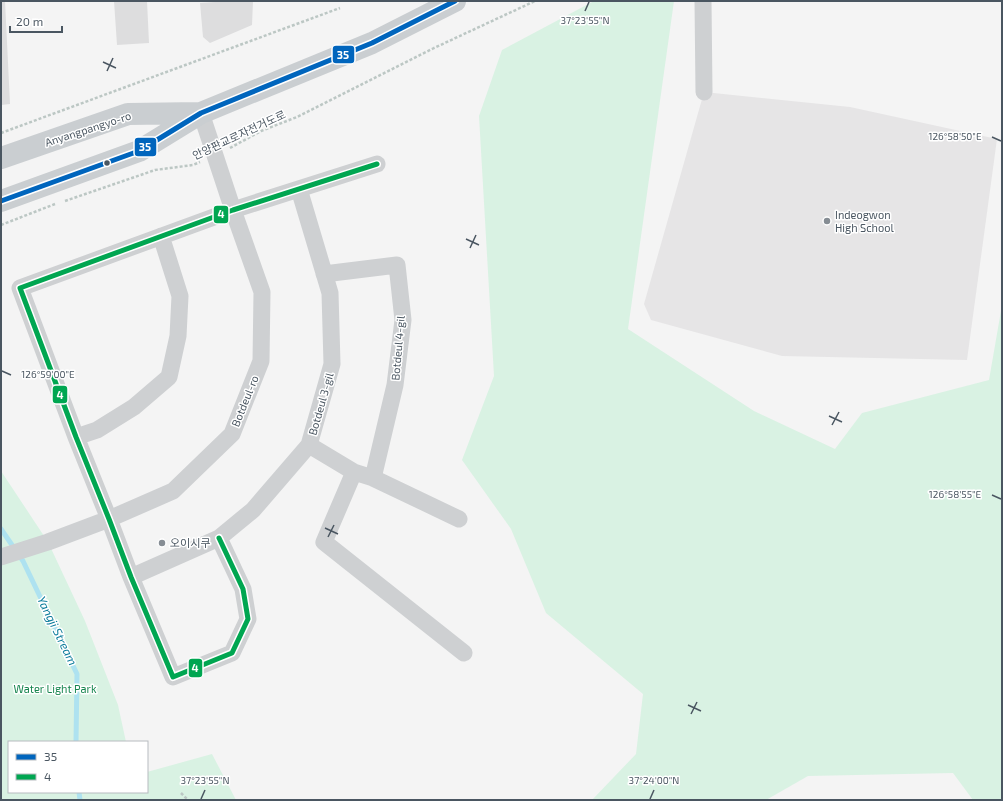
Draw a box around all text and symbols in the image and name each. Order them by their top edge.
scale bar [10,8,62,34]
text: 20 m [16,14,43,28]
text: 37°23'55"N [561,14,609,26]
line badge: 35 [332,45,355,64]
text: 35 [337,48,349,61]
street label: 안양판교로자전거도로 [190,107,287,162]
street label: Anyangpangyo-ro [43,108,133,149]
text: 126°58'50"E [929,130,982,142]
line badge: 35 [134,137,157,157]
text: 35 [139,140,151,153]
unlabelled marker [102,158,112,168]
line badge: 4 [213,205,229,224]
text: 4 [217,207,225,220]
place label: Indeogwon High School [835,208,894,234]
marker: Indeogwon High School [822,216,832,226]
street label: Botdeul 4-gil [388,314,407,381]
text: 126°59'00"E [21,368,75,380]
street label: Botdeul 3-gil [305,370,336,437]
street label: Botdeul-ro [228,373,261,428]
line badge: 4 [52,385,68,404]
text: 4 [56,388,64,401]
text: 126°58'55"E [929,488,982,500]
place label: 오이시쿠 [170,536,210,549]
marker: 오이시쿠 [157,538,167,548]
water label: Yangji Stream [34,594,81,668]
line badge: 4 [188,658,203,678]
text: 4 [191,661,199,674]
park label: Water Light Park [13,682,97,695]
legend [8,741,148,793]
text: 35 [44,749,57,763]
text: 4 [44,769,51,783]
text: 37°23'55"N [181,774,229,786]
text: 37°24'00"N [629,774,679,786]

